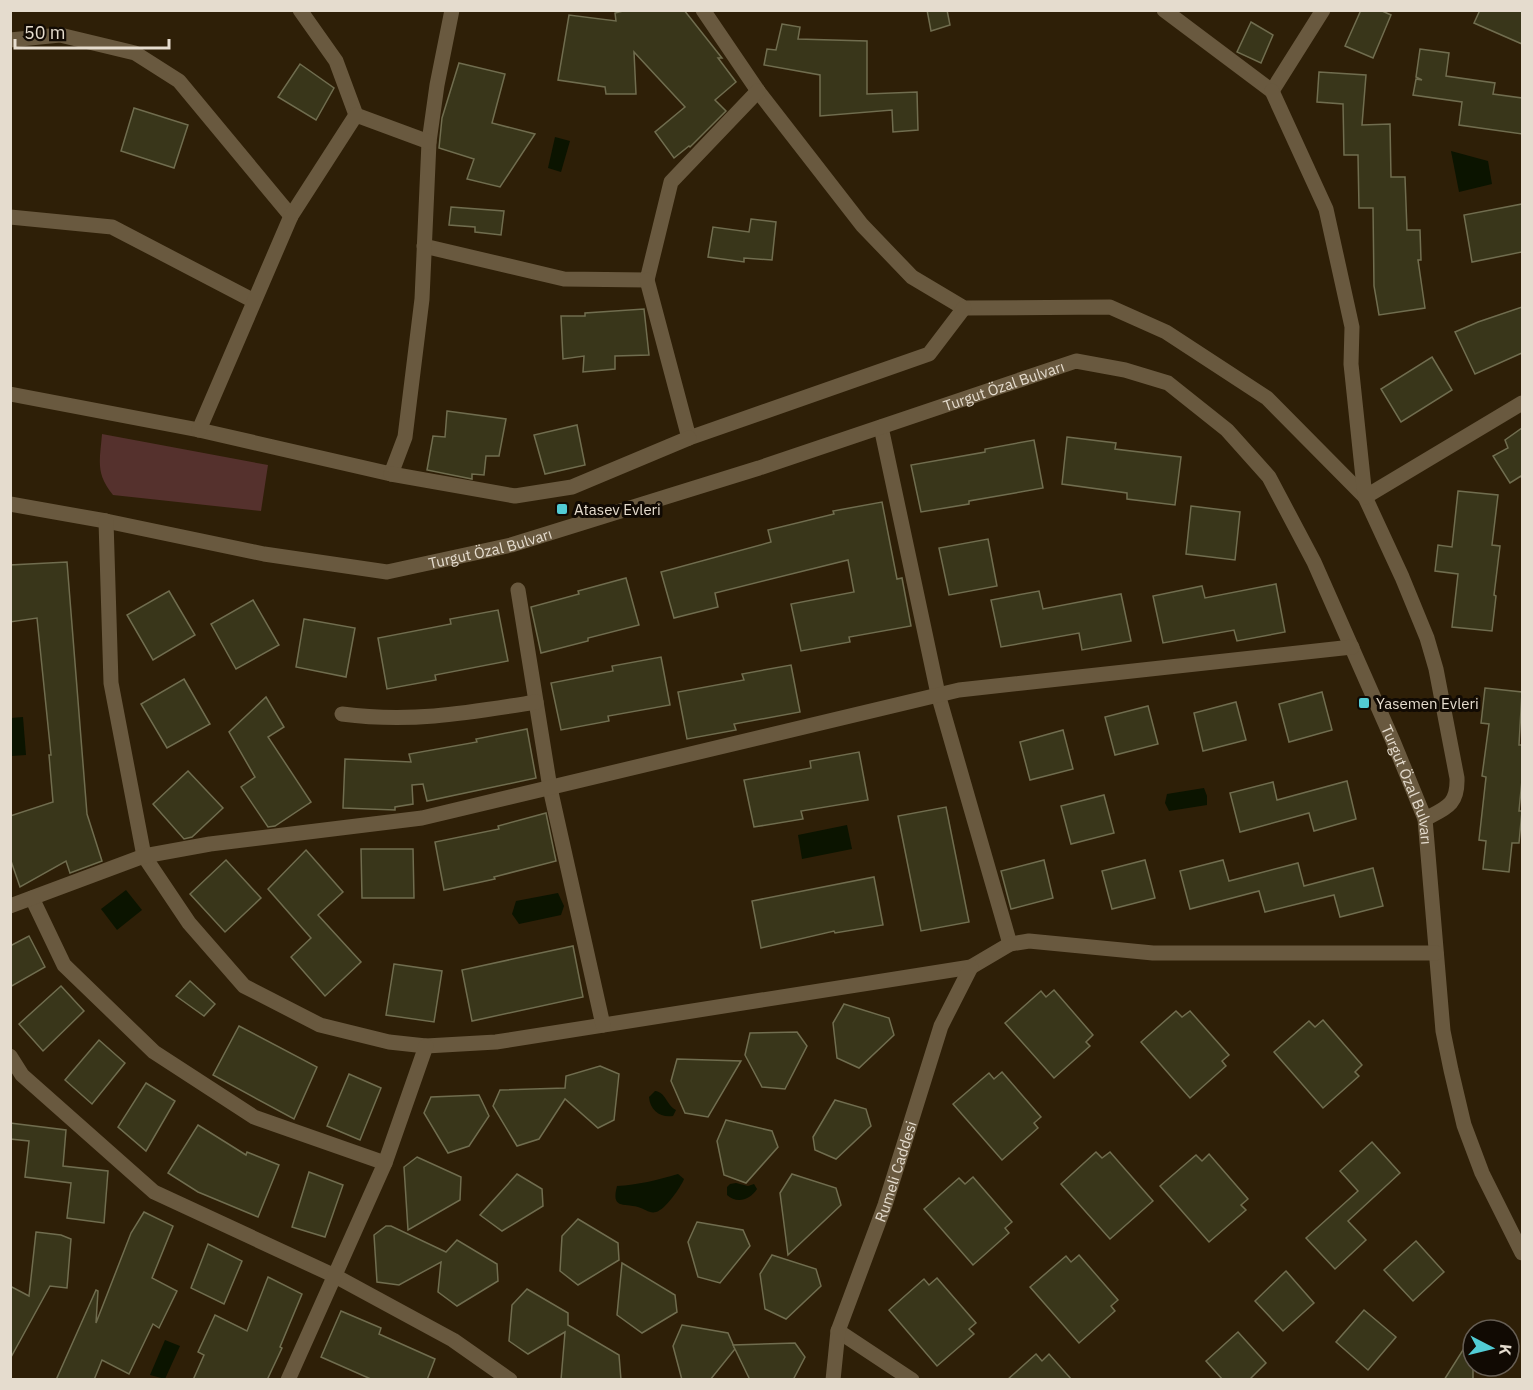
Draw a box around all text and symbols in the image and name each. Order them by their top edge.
scale bar [15,12,170,50]
text: 50 m [24,21,66,44]
street label: Turgut Özal Bulvarı [941,356,1067,415]
place label: Atasev Evleri [574,500,661,519]
marker: Atasev Evleri [555,502,569,516]
street label: Turgut Özal Bulvarı [426,523,554,572]
place label: Yasemen Evleri [1376,694,1479,713]
marker: Yasemen Evleri [1357,696,1371,710]
street label: Turgut Özal Bulvarı [1378,722,1437,845]
street label: Rumeli Caddesi [870,1118,920,1224]
north arrow [1461,1318,1521,1378]
text: K [1495,1343,1516,1357]

